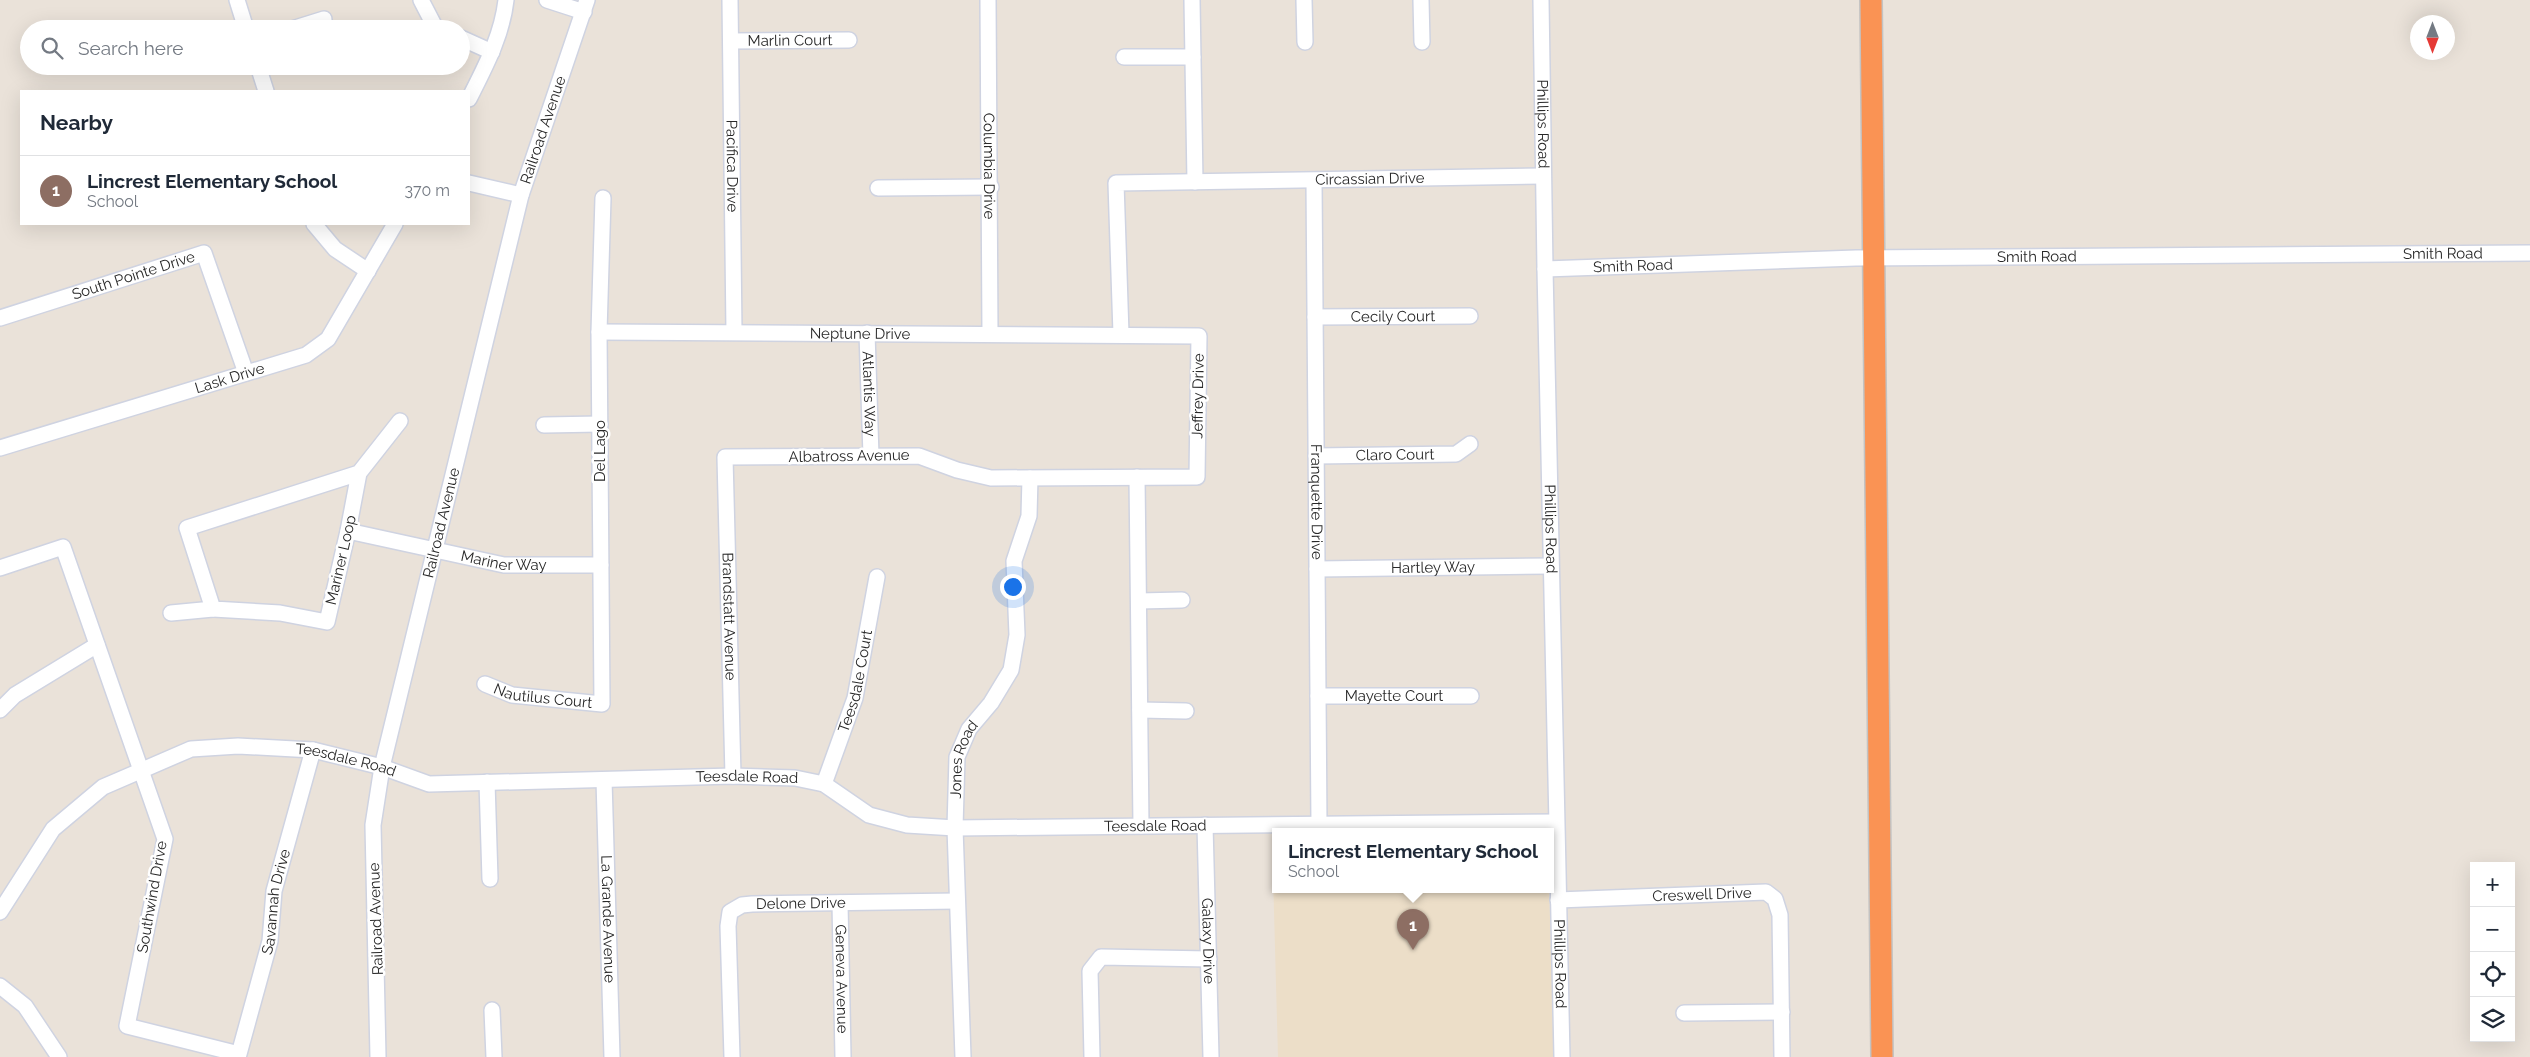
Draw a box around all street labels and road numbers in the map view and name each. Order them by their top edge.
street label: Marlin Court [747,31,833,50]
street label: Railroad Avenue [516,74,570,186]
street label: Phillips Road [1533,79,1553,169]
street label: Columbia Drive [980,113,998,219]
street label: Pacifica Drive [722,120,742,213]
street label: Circassian Drive [1315,169,1425,189]
street label: Smith Road [2403,244,2483,263]
street label: South Pointe Drive [70,247,197,304]
street label: Smith Road [1997,247,2077,266]
street label: Smith Road [1593,255,1673,276]
street label: Cecily Court [1351,307,1435,326]
street label: Neptune Drive [810,324,911,343]
street label: Atlantis Way [859,351,879,437]
street label: Jeffrey Drive [1188,353,1208,439]
street label: Lask Drive [193,359,267,397]
street label: Del Lago [591,420,609,482]
street label: Franquette Drive [1307,444,1326,560]
street label: Claro Court [1355,445,1435,464]
street label: Albatross Avenue [788,446,910,466]
street label: Railroad Avenue [419,466,463,580]
street label: Phillips Road [1541,484,1561,574]
street label: Mariner Loop [322,513,360,607]
street label: Mariner Way [459,547,547,575]
street label: Brandstatt Avenue [718,552,740,681]
street label: Hartley Way [1391,558,1475,577]
street label: Teesdale Court [834,628,876,735]
street label: Nautilus Court [491,680,593,712]
street label: Mayette Court [1345,687,1443,705]
street label: Jones Road [947,717,982,799]
street label: Teesdale Road [295,740,399,780]
street label: Teesdale Road [695,767,799,787]
street label: Teesdale Road [1104,816,1207,836]
street label: Southwind Drive [133,839,171,955]
street label: Savannah Drive [258,847,294,957]
street label: La Grande Avenue [597,855,619,983]
street label: Railroad Avenue [365,862,387,976]
street label: Creswell Drive [1652,884,1752,905]
street label: Delone Drive [756,894,846,913]
street label: Galaxy Drive [1198,898,1218,984]
street label: Phillips Road [1550,919,1570,1009]
street label: Geneva Avenue [831,924,852,1034]

